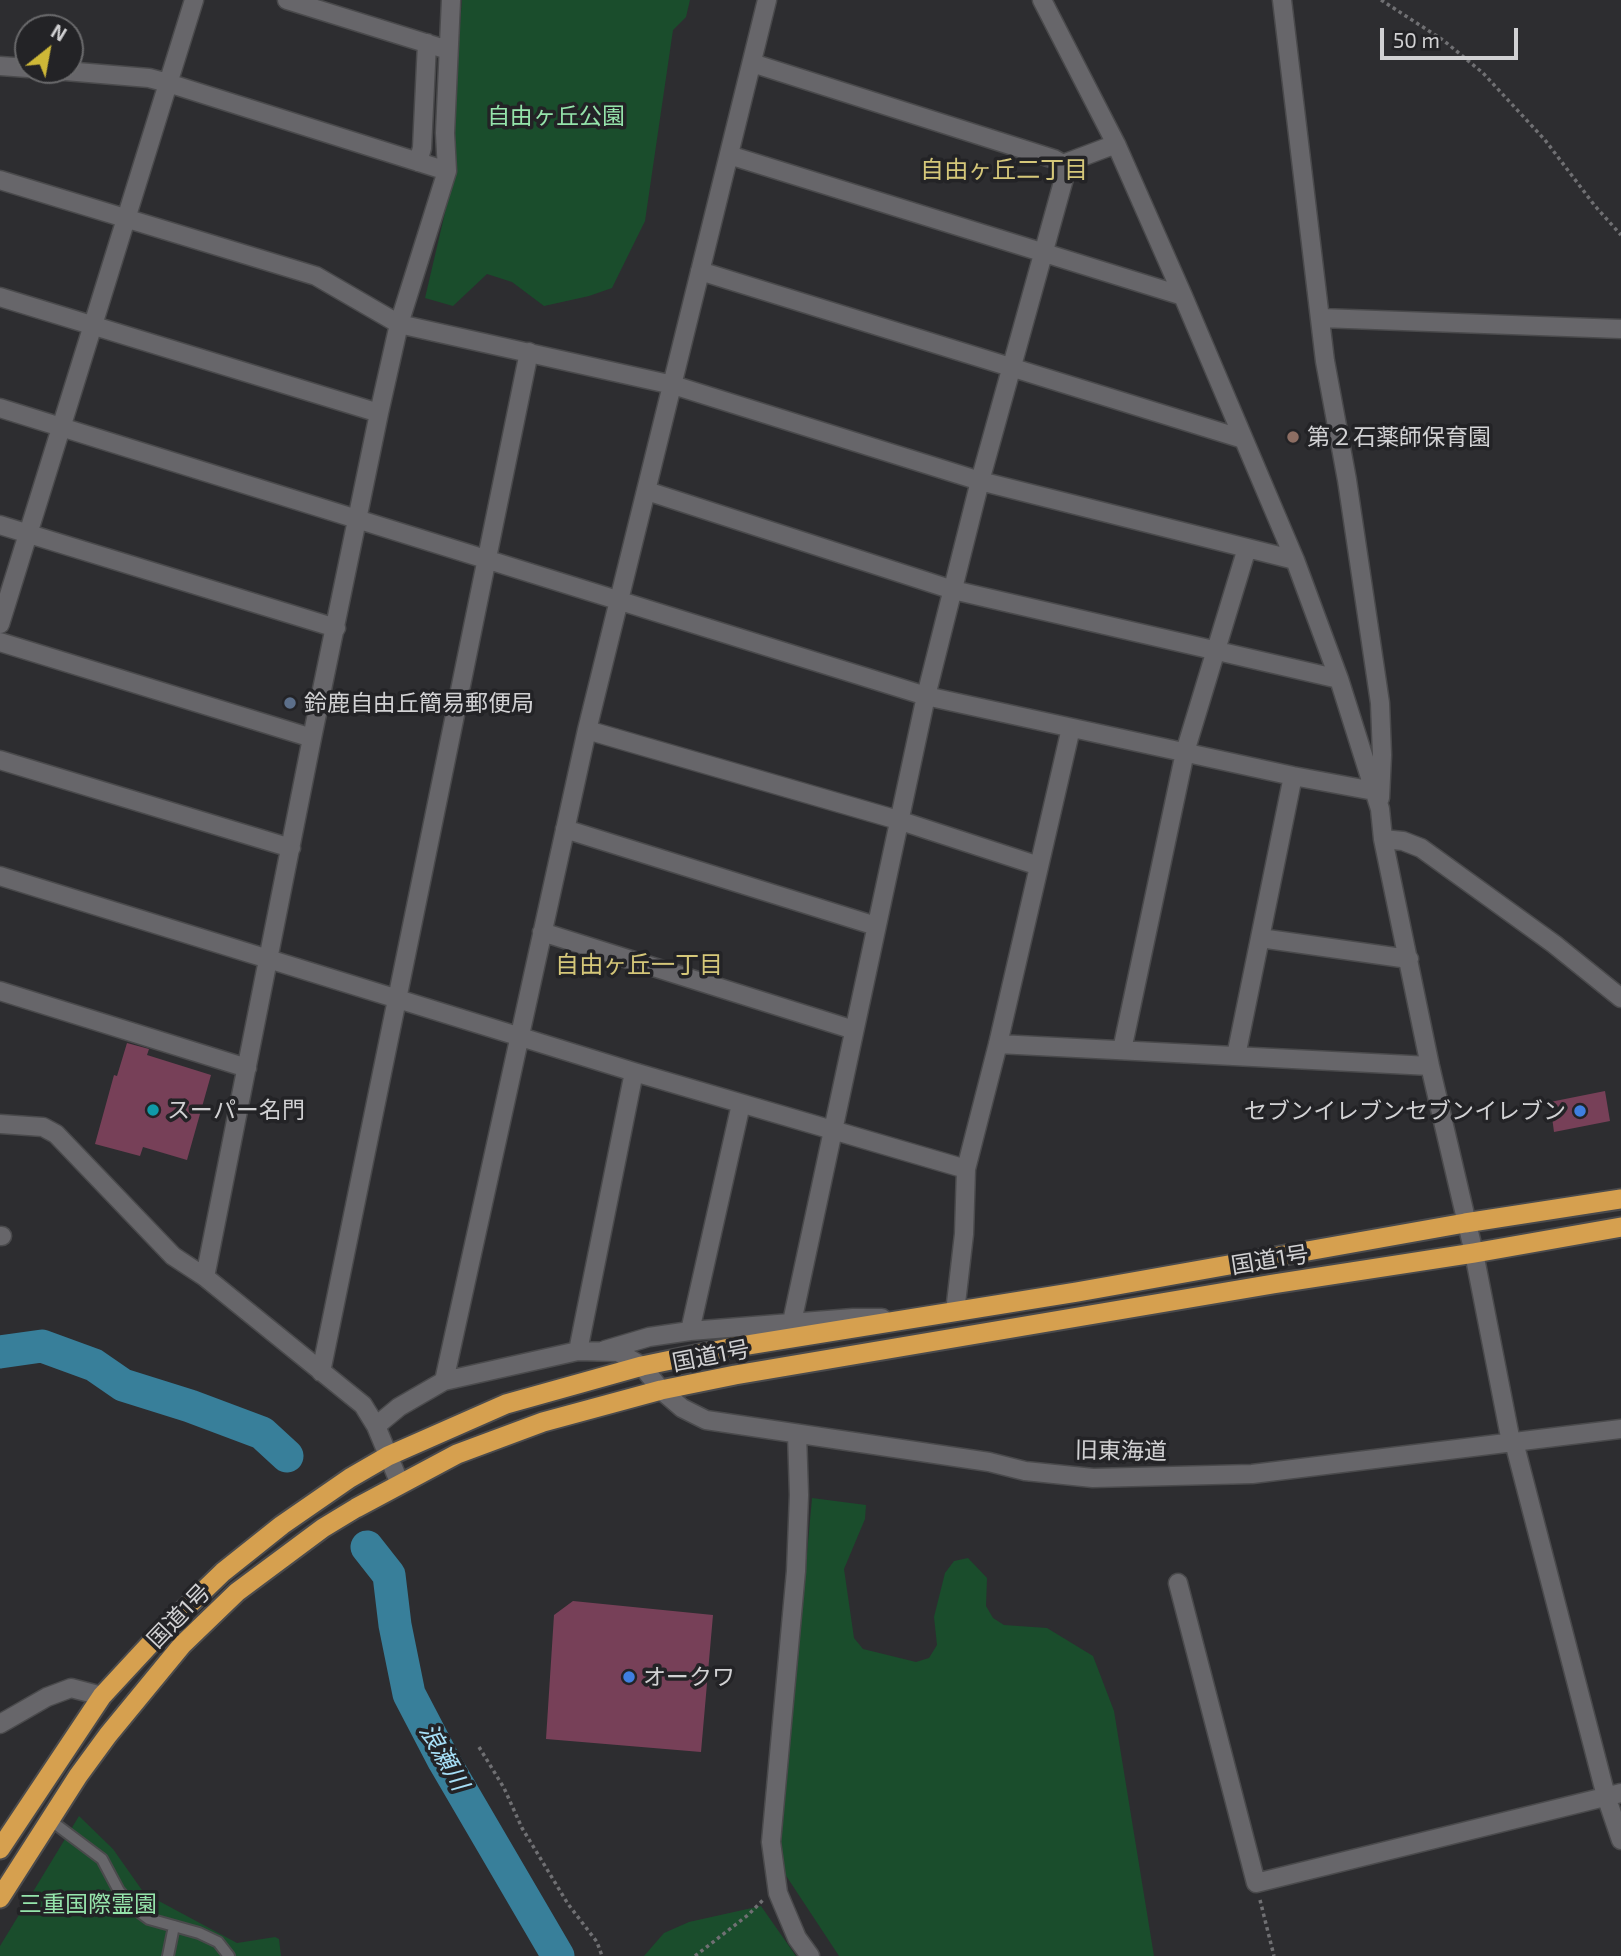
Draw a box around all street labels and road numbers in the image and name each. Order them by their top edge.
street label: 国道1号 [1229,1240,1311,1280]
street label: 国道1号 [670,1335,752,1377]
street label: 旧東海道 [1075,1436,1167,1466]
street label: 国道1号 [142,1578,216,1654]

